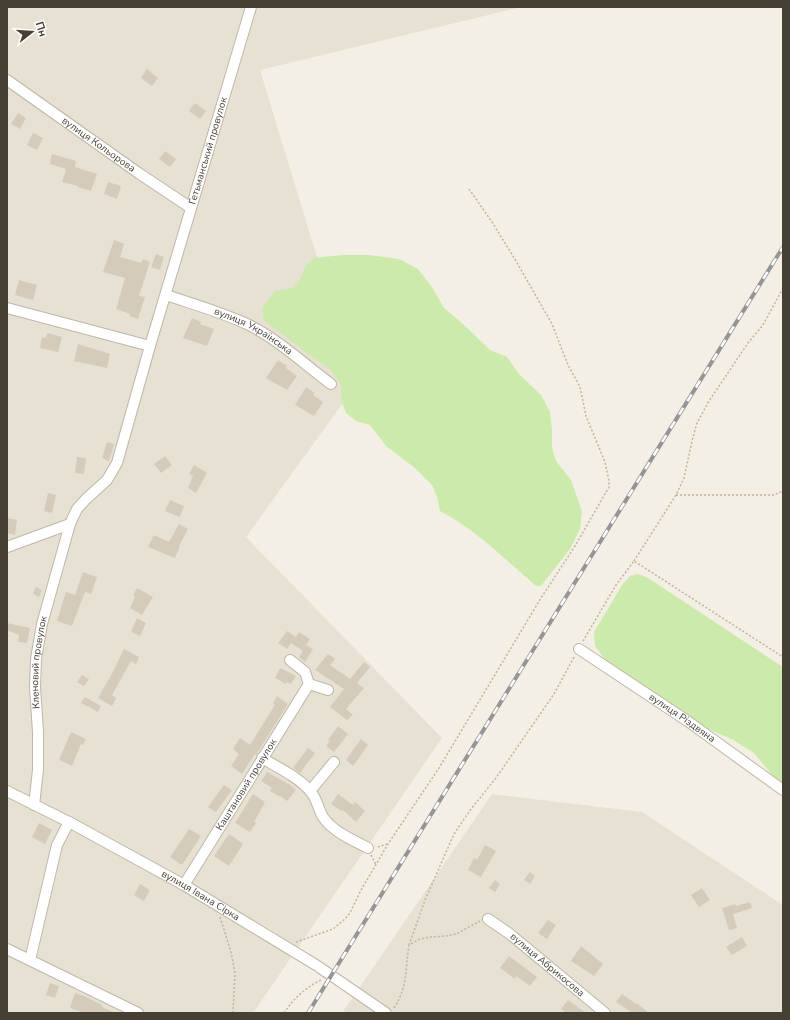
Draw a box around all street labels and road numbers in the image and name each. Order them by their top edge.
street label: Гетьманський провулок [186,95,231,206]
street label: вулиця Кольорова [59,114,138,176]
street label: вулиця Українська [212,304,295,358]
street label: Кленовий провулок [28,614,51,709]
street label: вулиця Різдвяна [646,690,718,746]
street label: Каштановий провулок [213,736,281,833]
street label: вулиця Івана Сірка [159,867,242,924]
street label: вулиця Абрикосова [507,930,587,1000]

